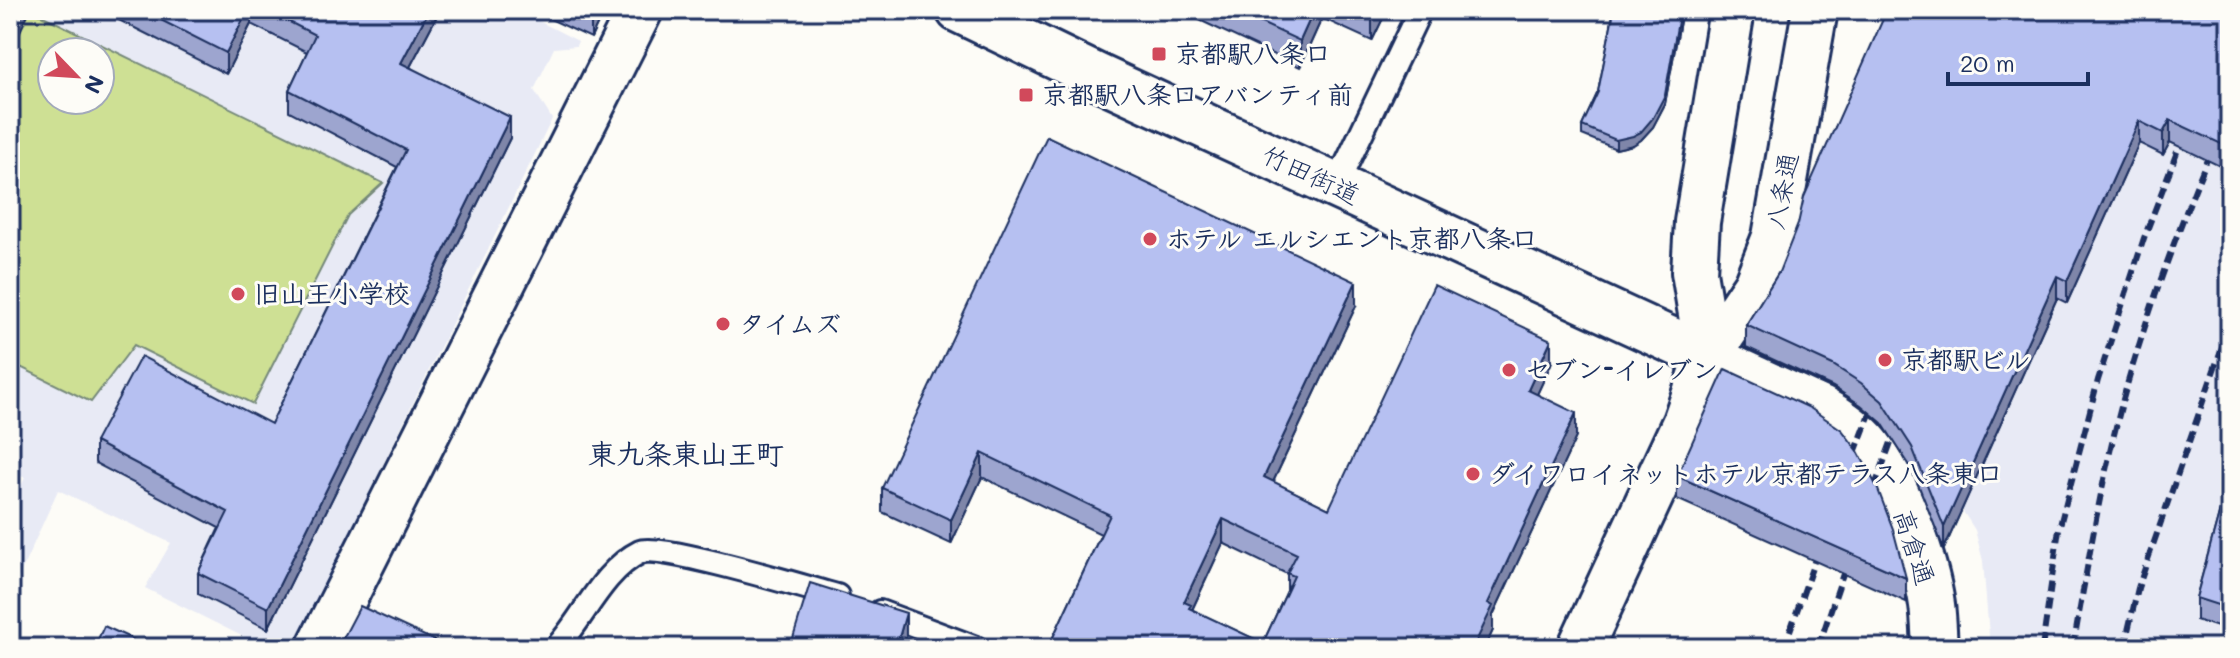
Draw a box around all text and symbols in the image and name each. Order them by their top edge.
north arrow [36,36,116,116]
place label: 京都駅八条口 [1175,36,1331,70]
scale bar [1948,36,2088,86]
marker: 京都駅八条口 [1150,45,1168,63]
text: 20 m [1960,47,2015,78]
text: N [78,71,111,98]
place label: 京都駅八条口アバンティ前 [1042,77,1353,111]
marker: 京都駅八条口アバンティ前 [1017,86,1035,104]
street label: 竹田街道 [1257,137,1366,211]
street label: 八条通 [1757,149,1805,232]
place label: ホテル エルシエント京都八条口 [1166,221,1538,255]
marker: ホテル エルシエント京都八条口 [1141,230,1159,248]
place label: 旧山王小学校 [254,276,410,310]
marker: 旧山王小学校 [229,285,247,303]
place label: タイムズ [739,306,841,340]
marker: タイムズ [714,315,732,333]
place label: 京都駅ビル [1901,342,2030,376]
marker: 京都駅ビル [1876,351,1894,369]
place label: セブン-イレブン [1525,352,1718,386]
marker: セブン-イレブン [1500,361,1518,379]
district label: 東九条東山王町 [588,435,784,471]
place label: ダイワロイネットホテル京都テラス八条東口 [1489,456,2003,490]
marker: ダイワロイネットホテル京都テラス八条東口 [1464,465,1482,483]
street label: 高倉通 [1887,504,1943,589]

